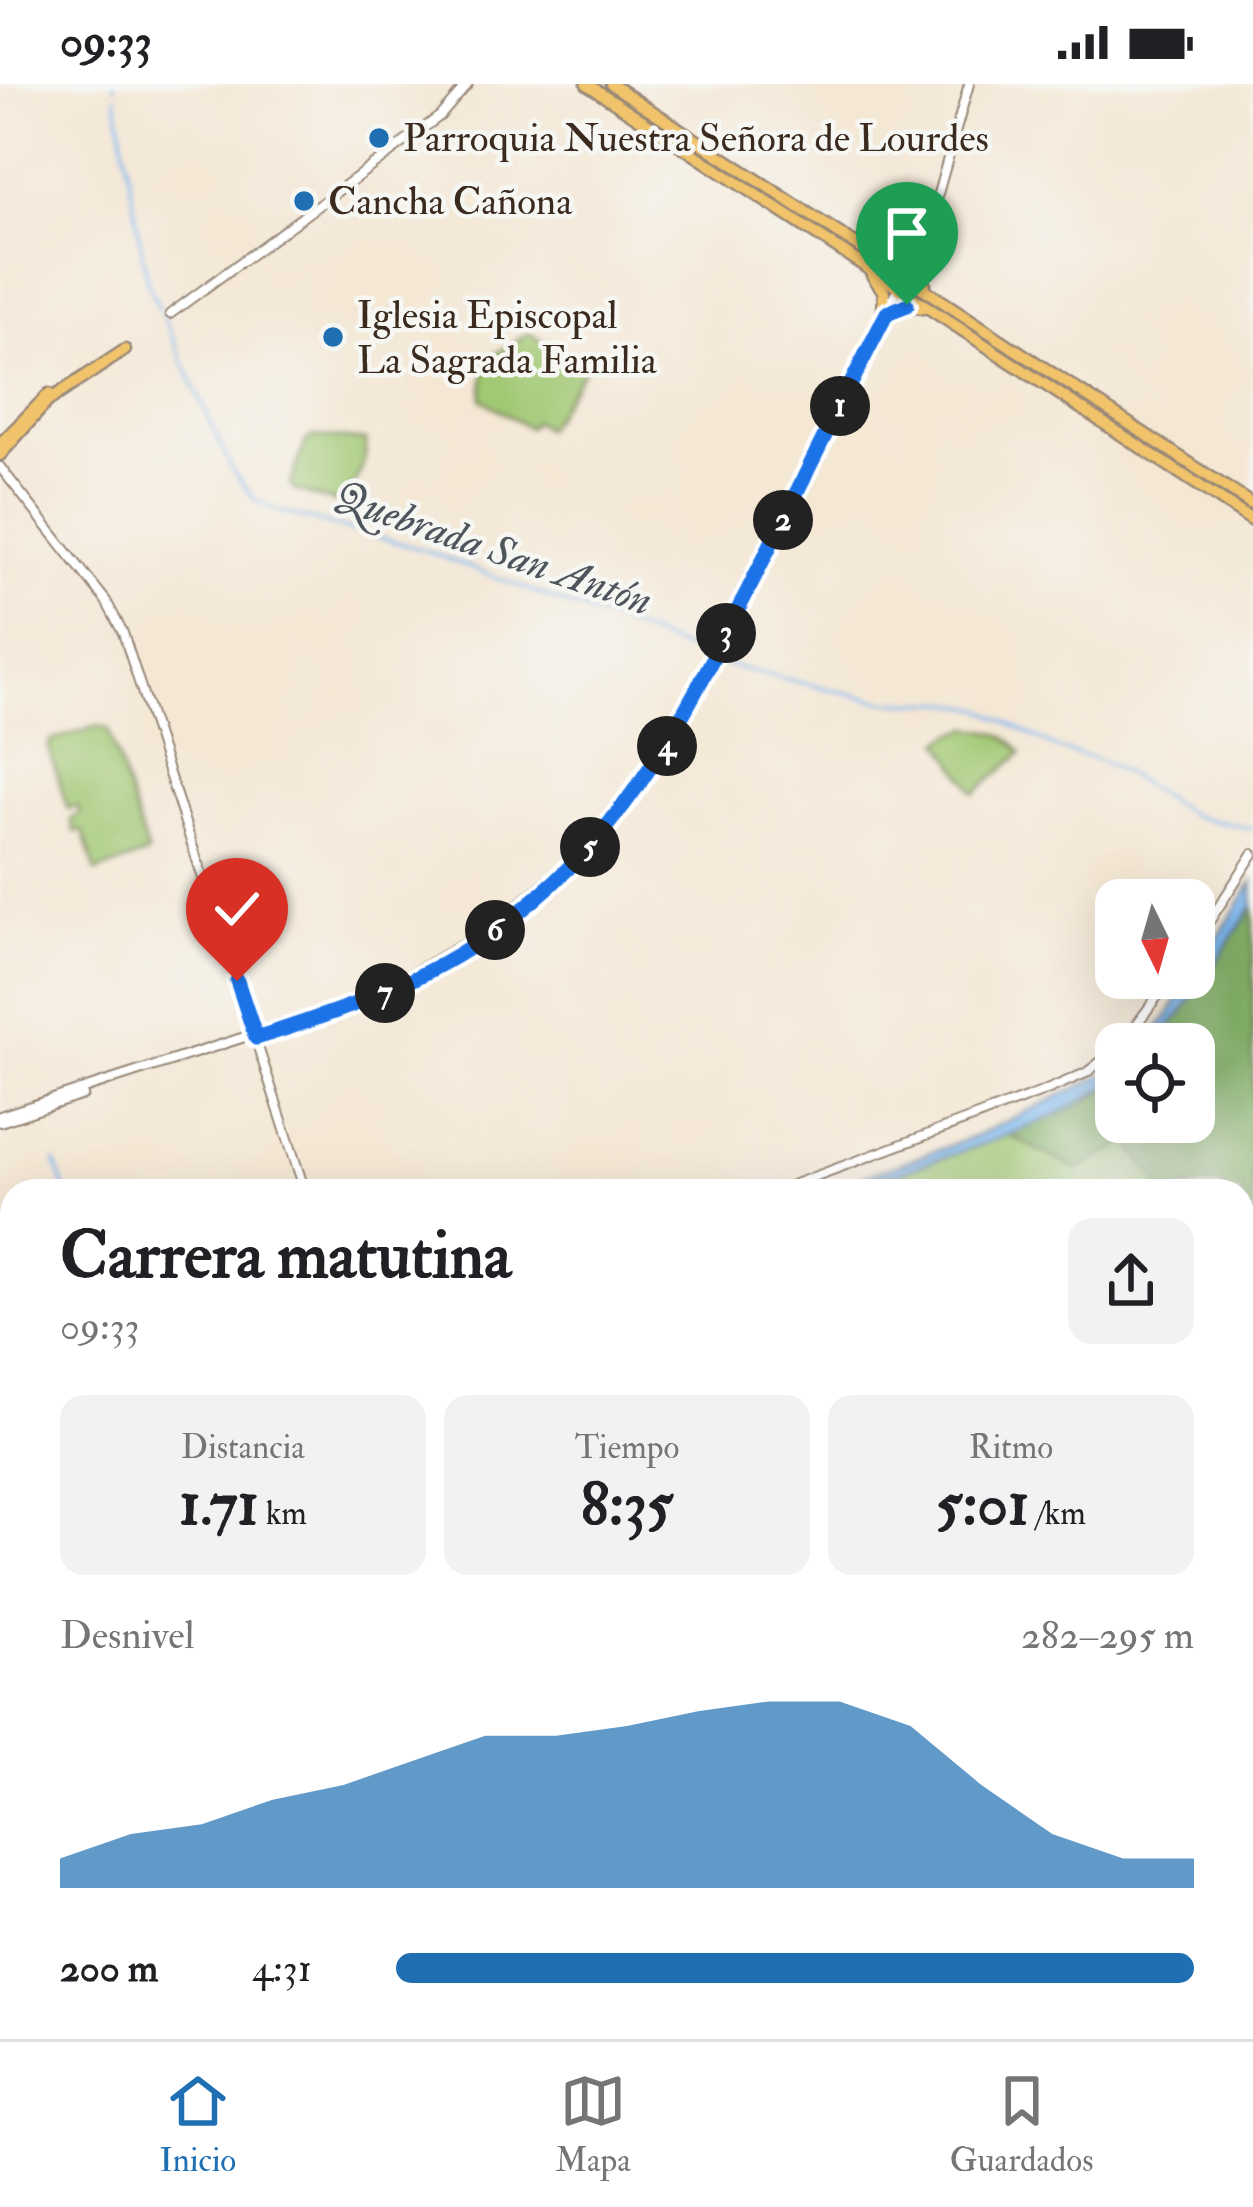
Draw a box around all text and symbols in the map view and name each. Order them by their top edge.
text: 09:33 [60,14,152,70]
place label: Parroquia Nuestra Señora de Lourdes [403,114,989,163]
marker: Parroquia Nuestra Señora de Lourdes [366,125,392,151]
place label: Cancha Cañona [328,177,573,226]
pin [856,182,958,305]
marker: Cancha Cañona [291,188,317,214]
icon: arrive [874,200,940,266]
place label: Iglesia Episcopal La Sagrada Familia [357,291,658,385]
marker: Iglesia Episcopal La Sagrada Familia [320,324,346,350]
pin: 1 [810,376,870,436]
text: 1 [834,385,846,426]
water label: Quebrada San Antón [327,470,659,629]
pin: 2 [753,490,813,550]
text: 2 [775,499,791,540]
pin: 3 [696,603,756,663]
text: 3 [720,612,732,653]
pin: 4 [637,716,697,776]
text: 4 [658,725,676,766]
pin: 5 [560,817,620,877]
text: 5 [583,826,597,867]
pin [186,858,288,981]
icon: check [204,876,270,942]
north arrow [1095,879,1215,999]
map controls [1095,879,1215,1143]
pin: 6 [465,900,525,960]
text: 6 [487,909,503,950]
pin: 7 [355,963,415,1023]
text: 7 [377,972,393,1013]
button: locate [1095,1023,1215,1143]
text: Carrera matutina [60,1215,511,1298]
button: share [1068,1218,1194,1344]
text: 09:33 [60,1302,140,1351]
text: Distancia [181,1427,305,1468]
text: Tiempo [575,1427,679,1468]
text: Ritmo [969,1427,1053,1468]
text: 1.71 [179,1468,259,1543]
text: 8:35 [581,1468,673,1543]
text: 5:01 [936,1468,1029,1543]
text: km [259,1493,307,1534]
text: /km [1029,1493,1086,1534]
text: Desnivel [60,1611,195,1660]
text: 282–295 m [1021,1611,1194,1660]
text: 200 m [60,1944,158,1993]
text: 4:31 [252,1944,312,1993]
tab: Inicio [159,2068,236,2181]
tab: Mapa [555,2068,631,2181]
tab: Guardados [950,2068,1094,2181]

